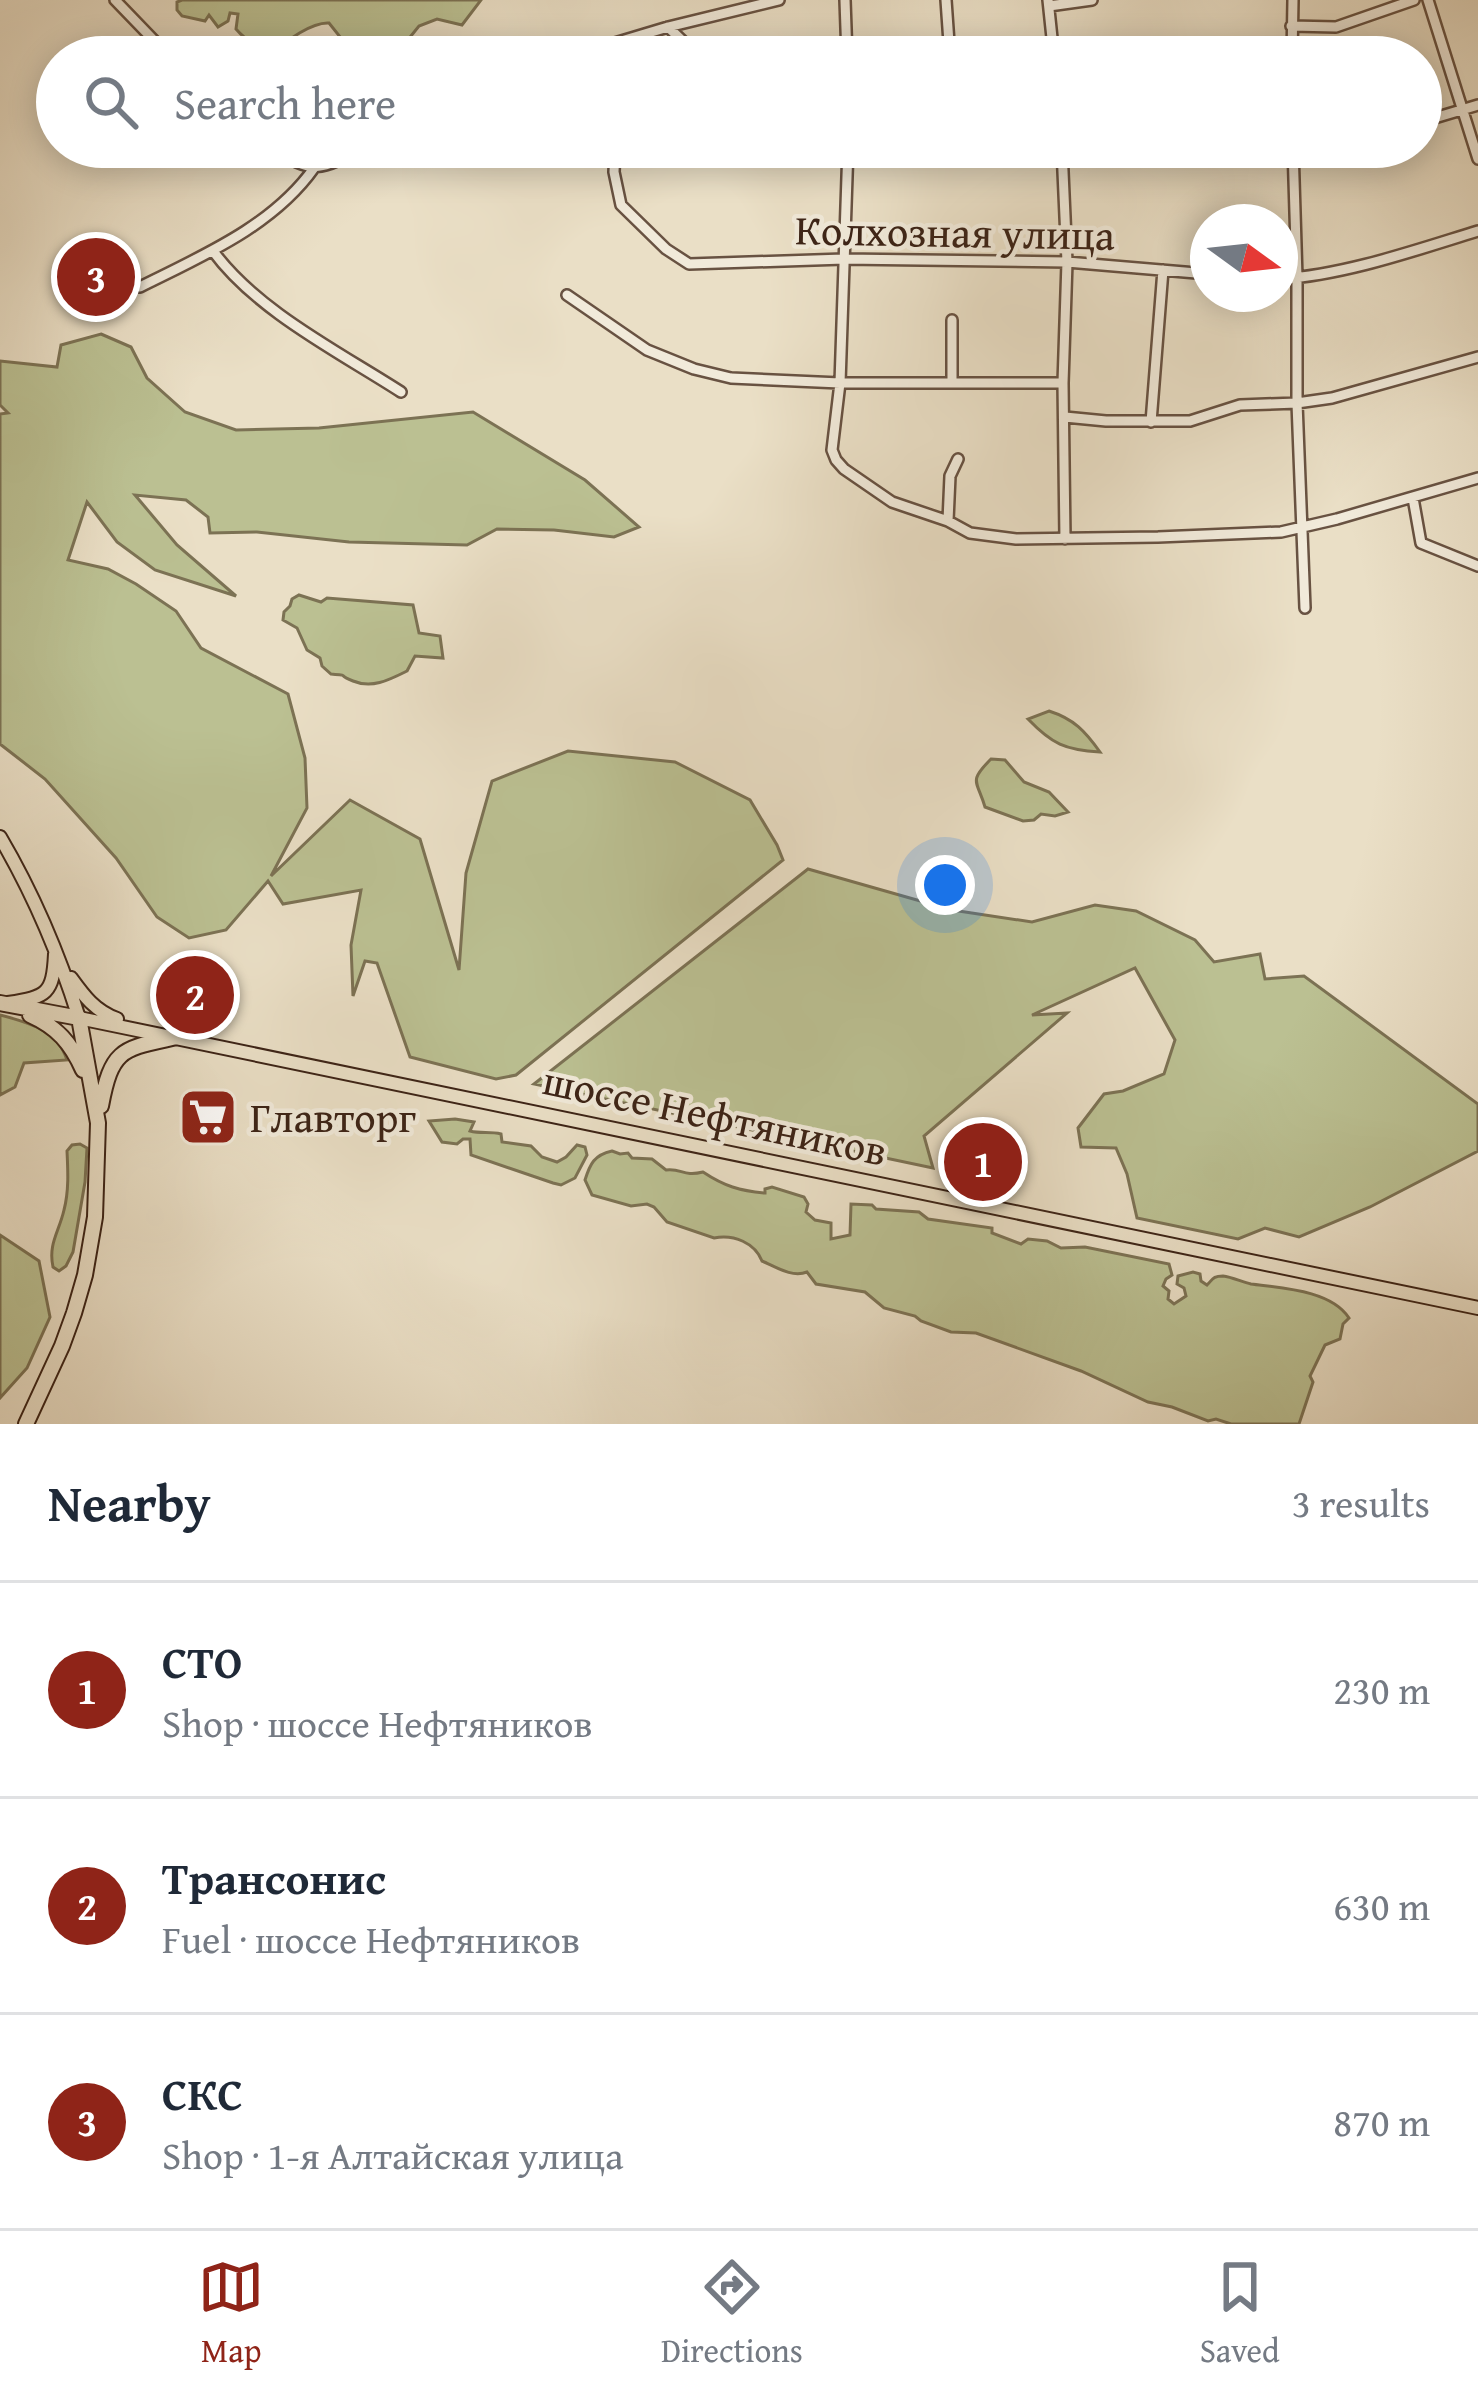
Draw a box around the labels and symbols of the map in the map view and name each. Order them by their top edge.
street label: Колхозная улица [795,198,1115,265]
north arrow [1190,204,1298,312]
pin: 3 [57,232,135,322]
your location [915,855,975,915]
pin: 2 [156,950,234,1040]
street label: шоссе Нефтяников [538,1048,893,1181]
supermarket icon: Главторг [177,1086,239,1148]
place label: Главторг [250,1086,416,1147]
pin: 1 [944,1117,1022,1207]

